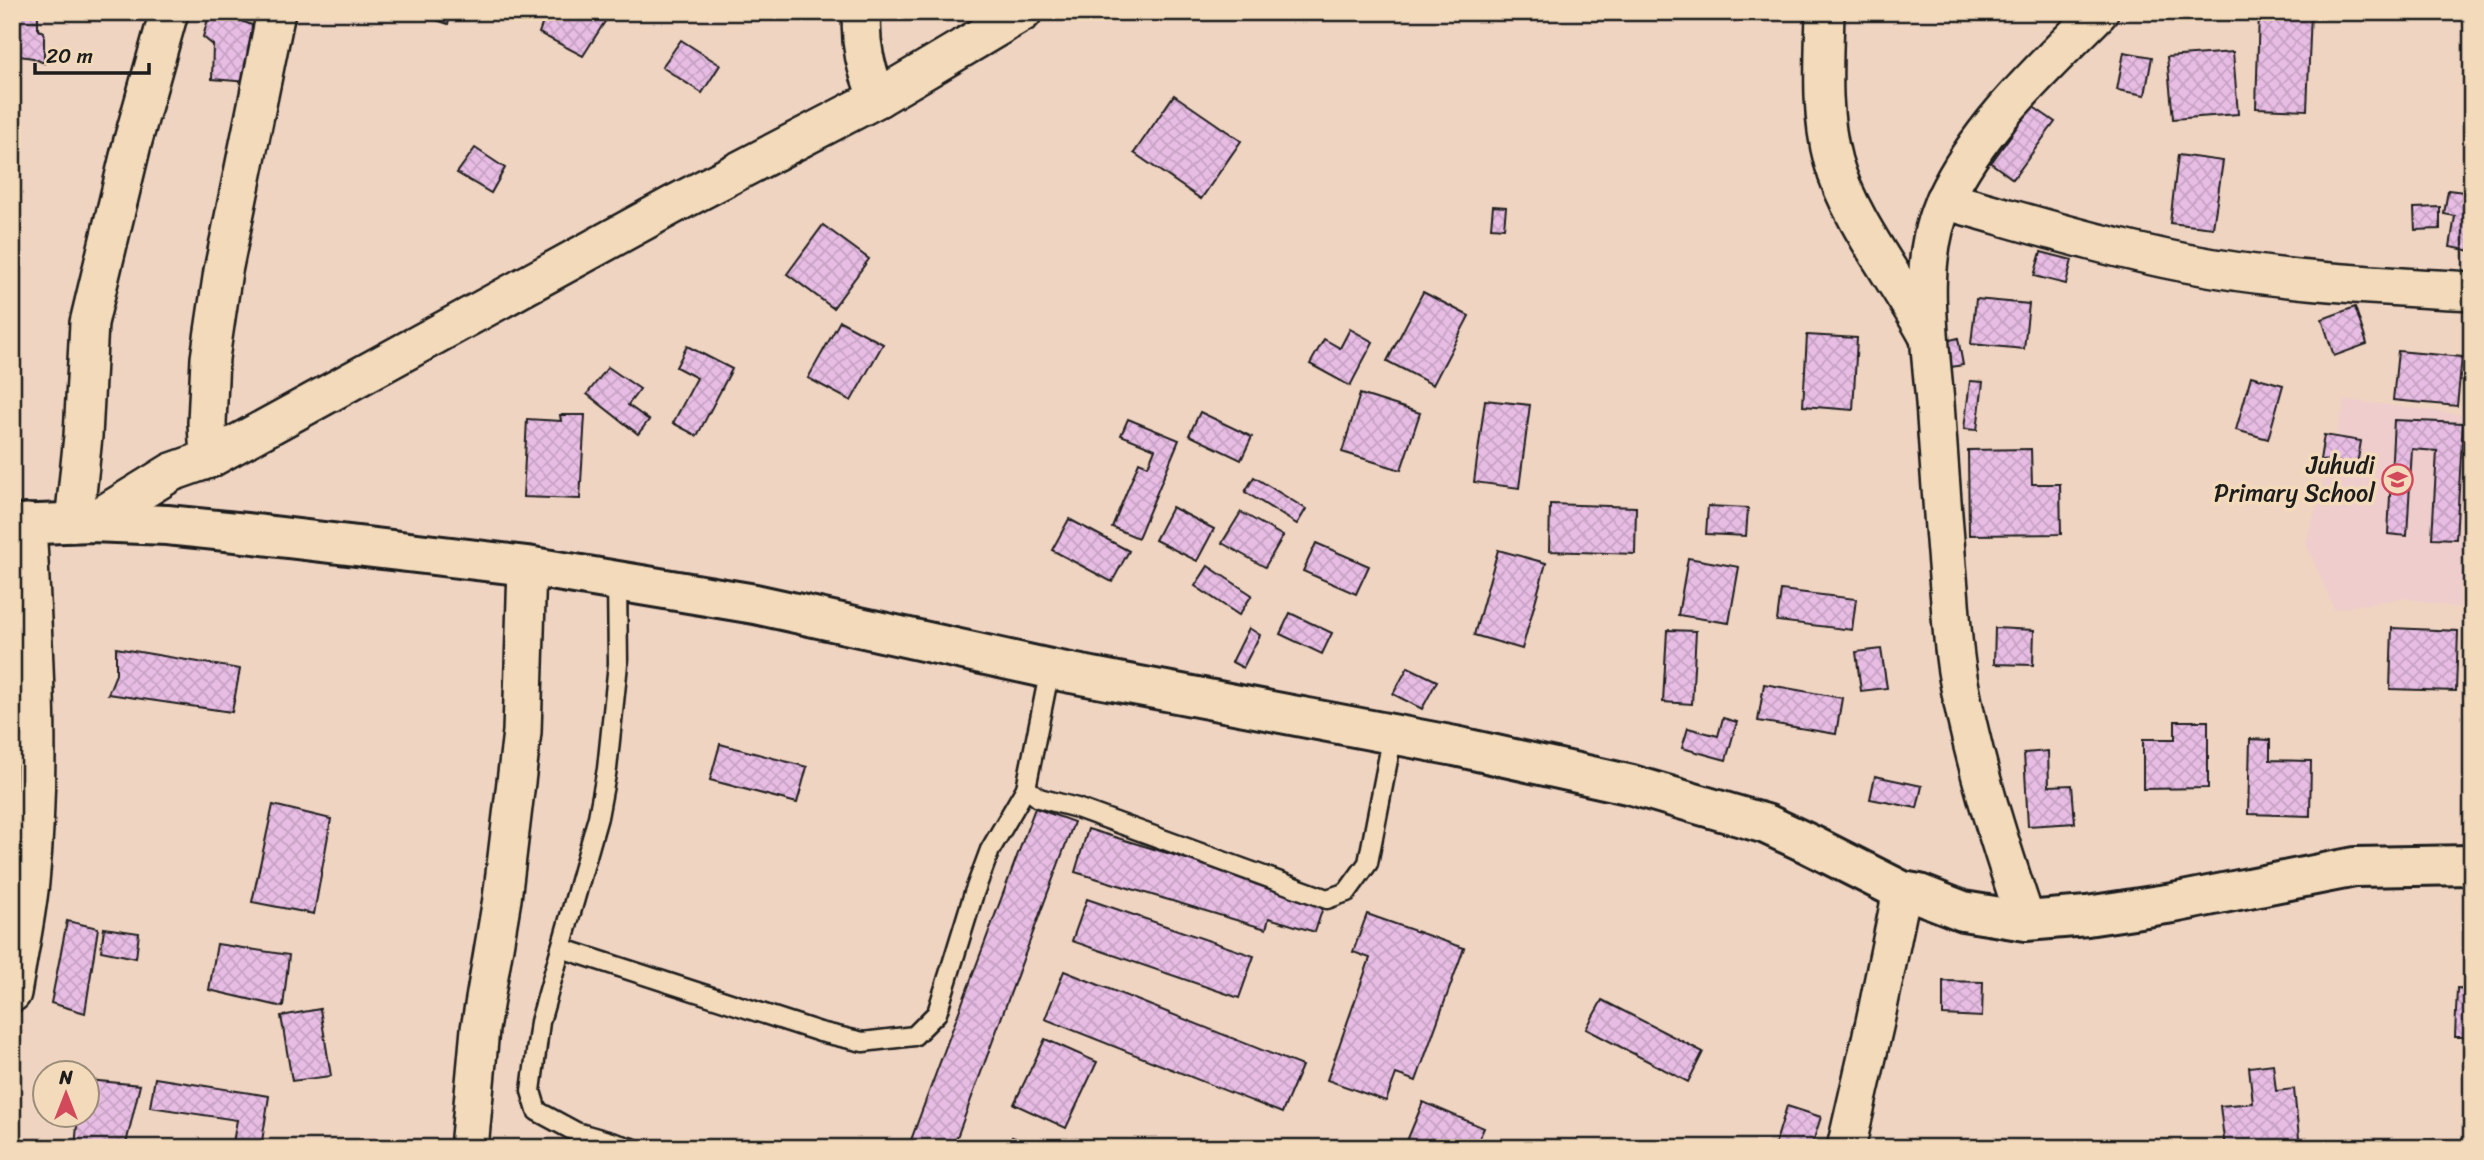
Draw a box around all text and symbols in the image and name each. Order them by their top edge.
scale bar [35,32,149,76]
text: 20 m [46,37,93,75]
place label: Juhudi Primary School [2214,444,2376,514]
school or university icon: Juhudi Primary School [2381,462,2415,496]
north arrow [32,1058,102,1128]
text: N [58,1061,73,1094]

